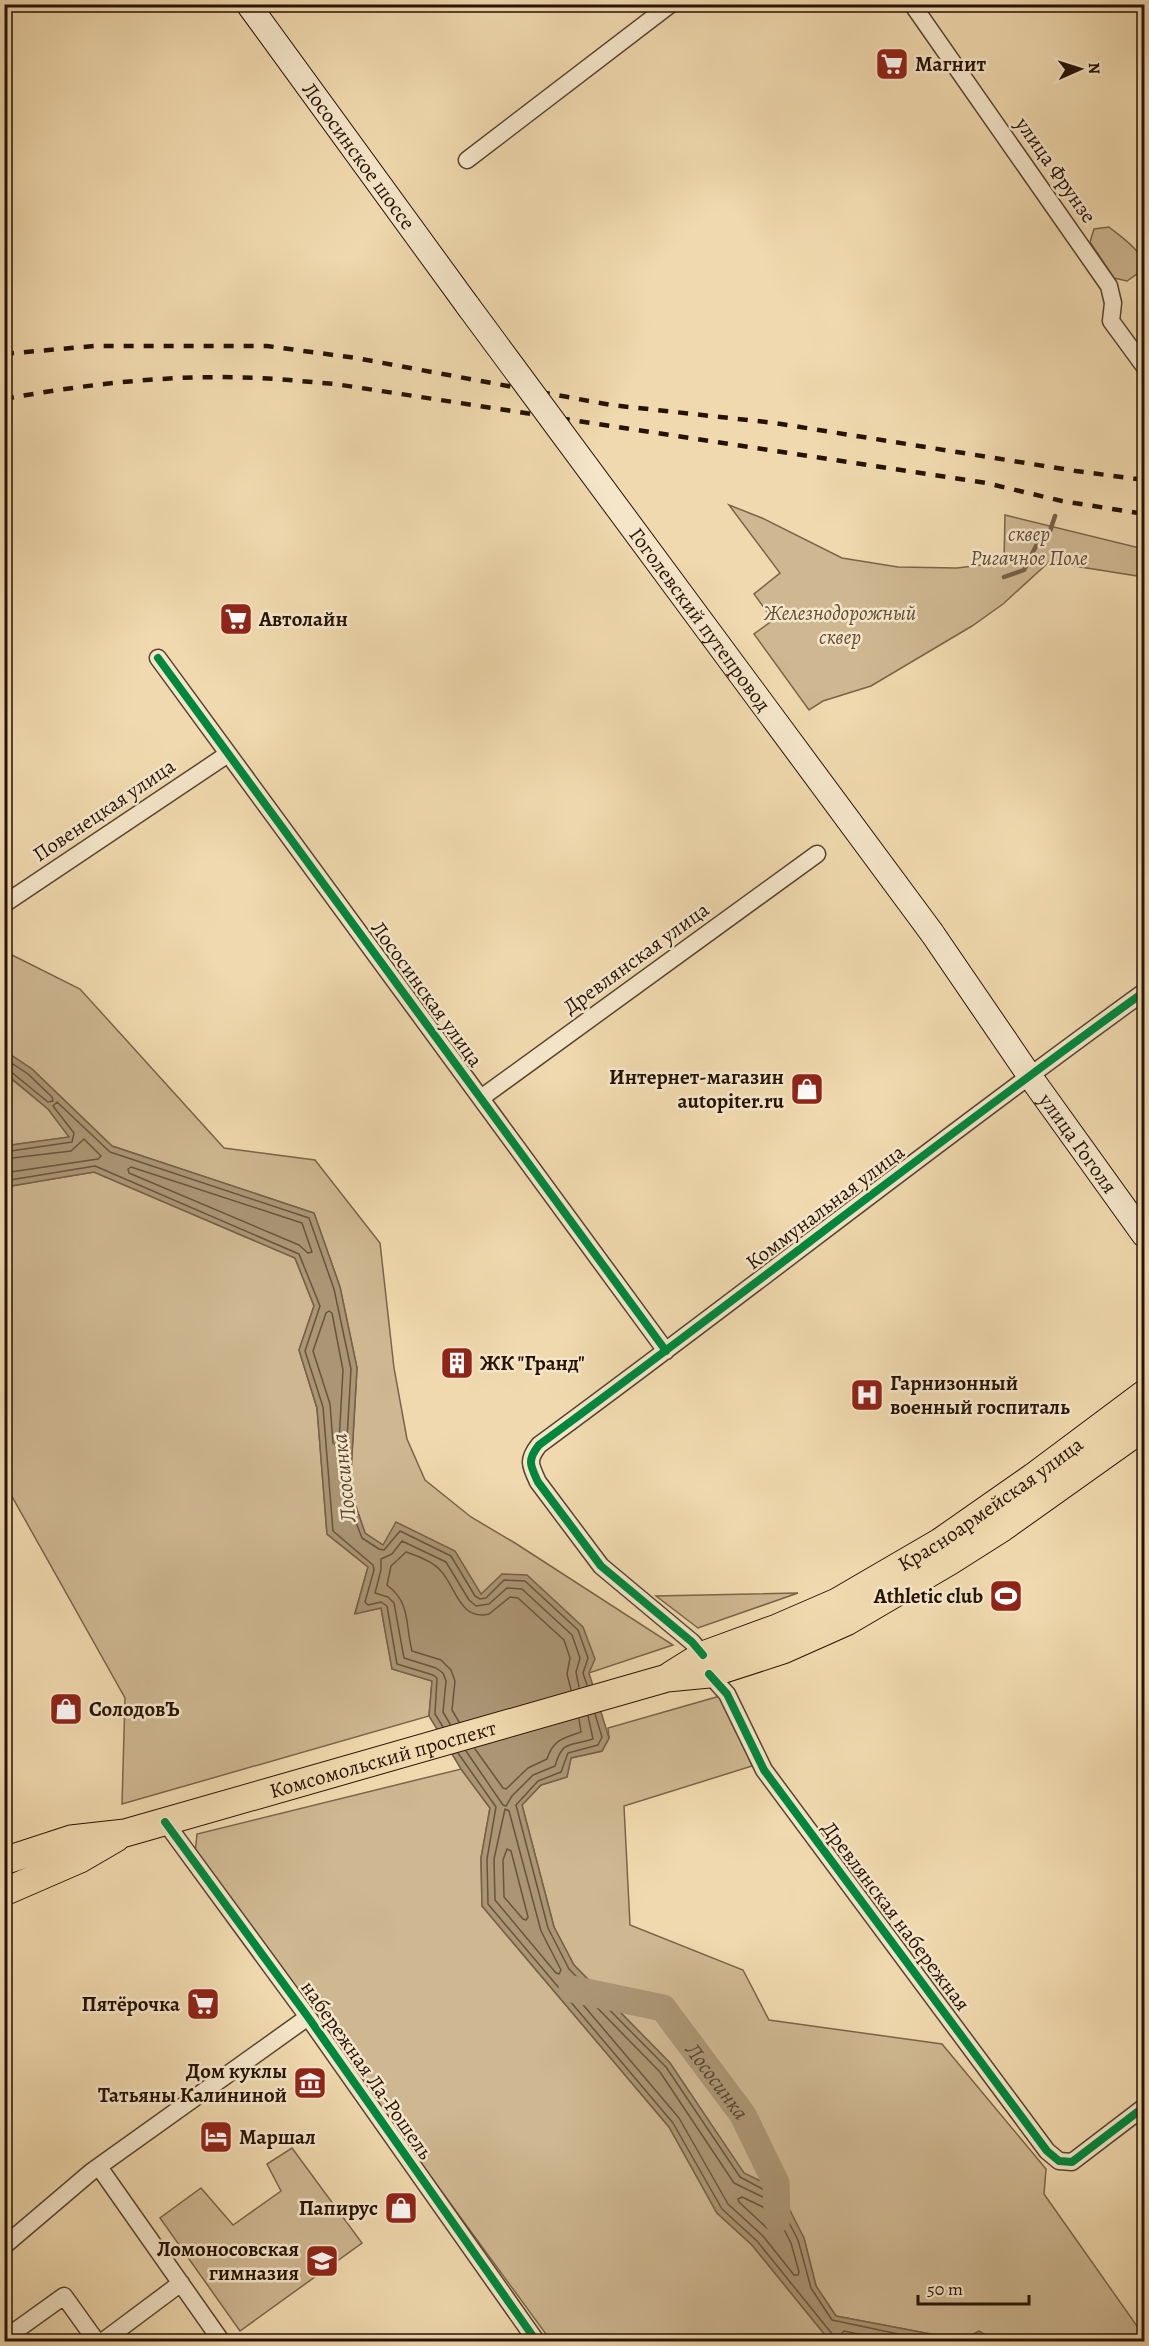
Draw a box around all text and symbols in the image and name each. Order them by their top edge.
north arrow [1050,39,1110,99]
supermarket icon: Магнит [874,46,910,82]
place label: Магнит [915,50,986,78]
text: N [1083,62,1105,75]
street label: Лососинское шоссе [296,77,422,235]
street label: улица Фрунзе [1009,111,1103,229]
park label: сквер Ригачное Поле [970,520,1088,572]
street label: Гоголевский путепровод [623,522,777,717]
park label: Железнодорожный сквер [763,599,916,651]
supermarket icon: Автолайн [218,601,254,637]
place label: Автолайн [258,605,348,633]
street label: Повенецкая улица [27,752,181,868]
street label: Древлянская улица [557,895,715,1020]
street label: Лососинская улица [365,915,490,1073]
place label: Интернет-магазин autopiter.ru [609,1063,785,1115]
shop icon: Интернет-магазин autopiter.ru [789,1071,825,1107]
street label: улица Гоголя [1032,1087,1124,1199]
street label: Коммунальная улица [740,1138,910,1276]
building icon: ЖК "Гранд" [439,1345,475,1381]
place label: ЖК "Гранд" [480,1349,585,1377]
place label: Гарнизонный военный госпиталь [890,1369,1070,1421]
hospital icon: Гарнизонный военный госпиталь [849,1377,885,1413]
street label: Красноармейская улица [892,1430,1089,1578]
water label: Лососинка [324,1432,364,1525]
sports icon: Athletic club [988,1578,1024,1614]
place label: Athletic club [873,1582,983,1610]
shop icon: СолодовЪ [48,1691,84,1727]
place label: СолодовЪ [89,1695,180,1723]
street label: Комсомольский проспект [266,1714,499,1805]
street label: Древлянская набережная [815,1815,977,2017]
street label: набережная Ла-Рошель [295,1975,439,2165]
supermarket icon: Пятёрочка [185,1986,221,2022]
place label: Пятёрочка [82,1990,180,2018]
water label: Лососинка [677,2036,756,2126]
place label: Дом куклы Татьяны Калининой [98,2057,287,2109]
museum icon: Дом куклы Татьяны Калининой [292,2065,328,2101]
hotel icon: Маршал [198,2119,234,2155]
place label: Маршал [239,2123,316,2151]
shop icon: Папирус [383,2190,419,2226]
place label: Папирус [299,2194,378,2222]
place label: Ломоносовская гимназия [157,2235,299,2287]
school or university icon: Ломоносовская гимназия [304,2243,340,2279]
scale bar [918,2268,1029,2306]
text: 50 m [927,2277,963,2301]

